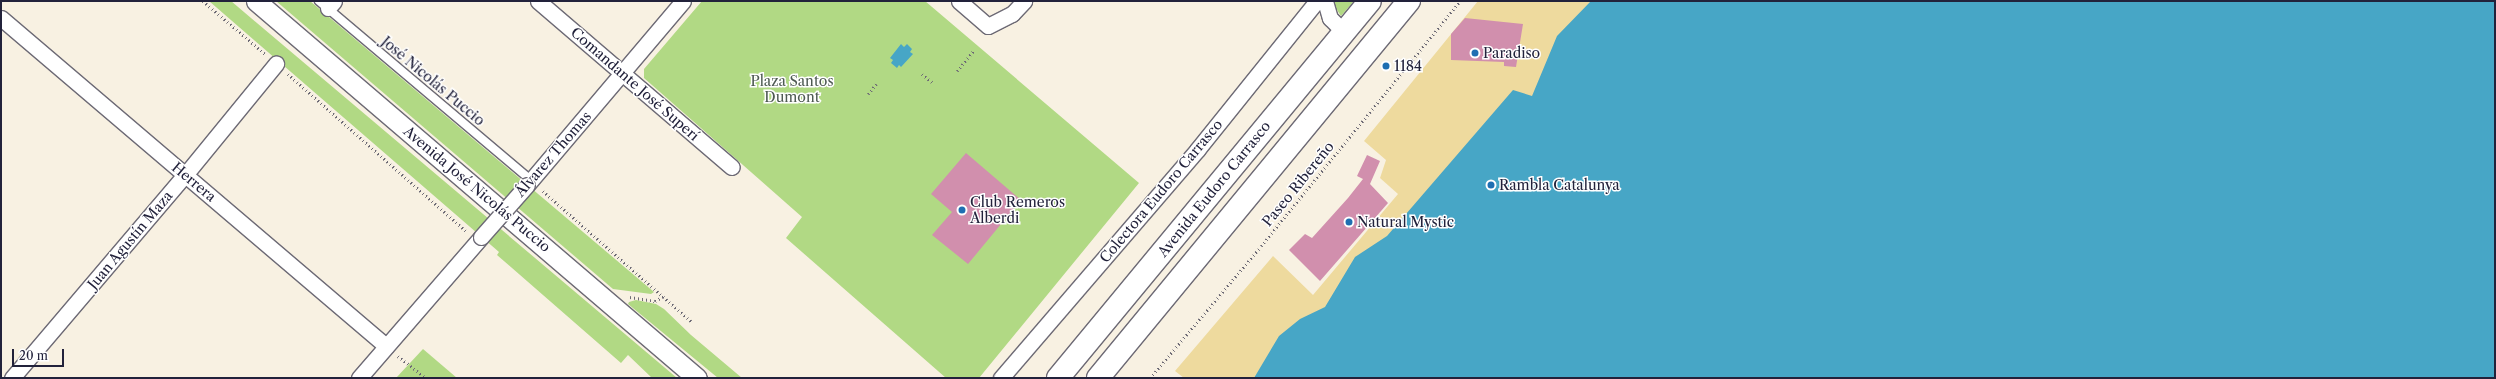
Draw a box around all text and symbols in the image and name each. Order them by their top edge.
street label: Comandante José Superí [567,24,703,144]
street label: José Nicolás Puccio [378,33,488,129]
place label: Paradiso [1483,45,1540,61]
marker: Paradiso [1470,48,1480,58]
place label: 1184 [1394,58,1422,74]
marker: 1184 [1381,61,1391,71]
park label: Plaza Santos Dumont [750,73,834,106]
street label: Álvarez Thomas [511,108,595,200]
street label: Colectora Eudoro Carrasco [1096,116,1226,266]
street label: Avenida Eudoro Carrasco [1154,118,1274,260]
street label: Avenida José Nicolás Puccio [400,123,554,255]
street label: Paseo Ribereño [1259,138,1337,230]
street label: Herrera [169,159,219,205]
place label: Rambla Catalunya [1499,177,1620,193]
marker: Rambla Catalunya [1486,180,1496,190]
street label: Juan Agustín Maza [84,187,176,293]
place label: Club Remeros Alberdi [970,194,1065,226]
marker: Club Remeros Alberdi [957,205,967,215]
place label: Natural Mystic [1357,214,1454,230]
marker: Natural Mystic [1344,217,1354,227]
scale bar [14,341,66,367]
text: 20 m [19,348,48,363]

